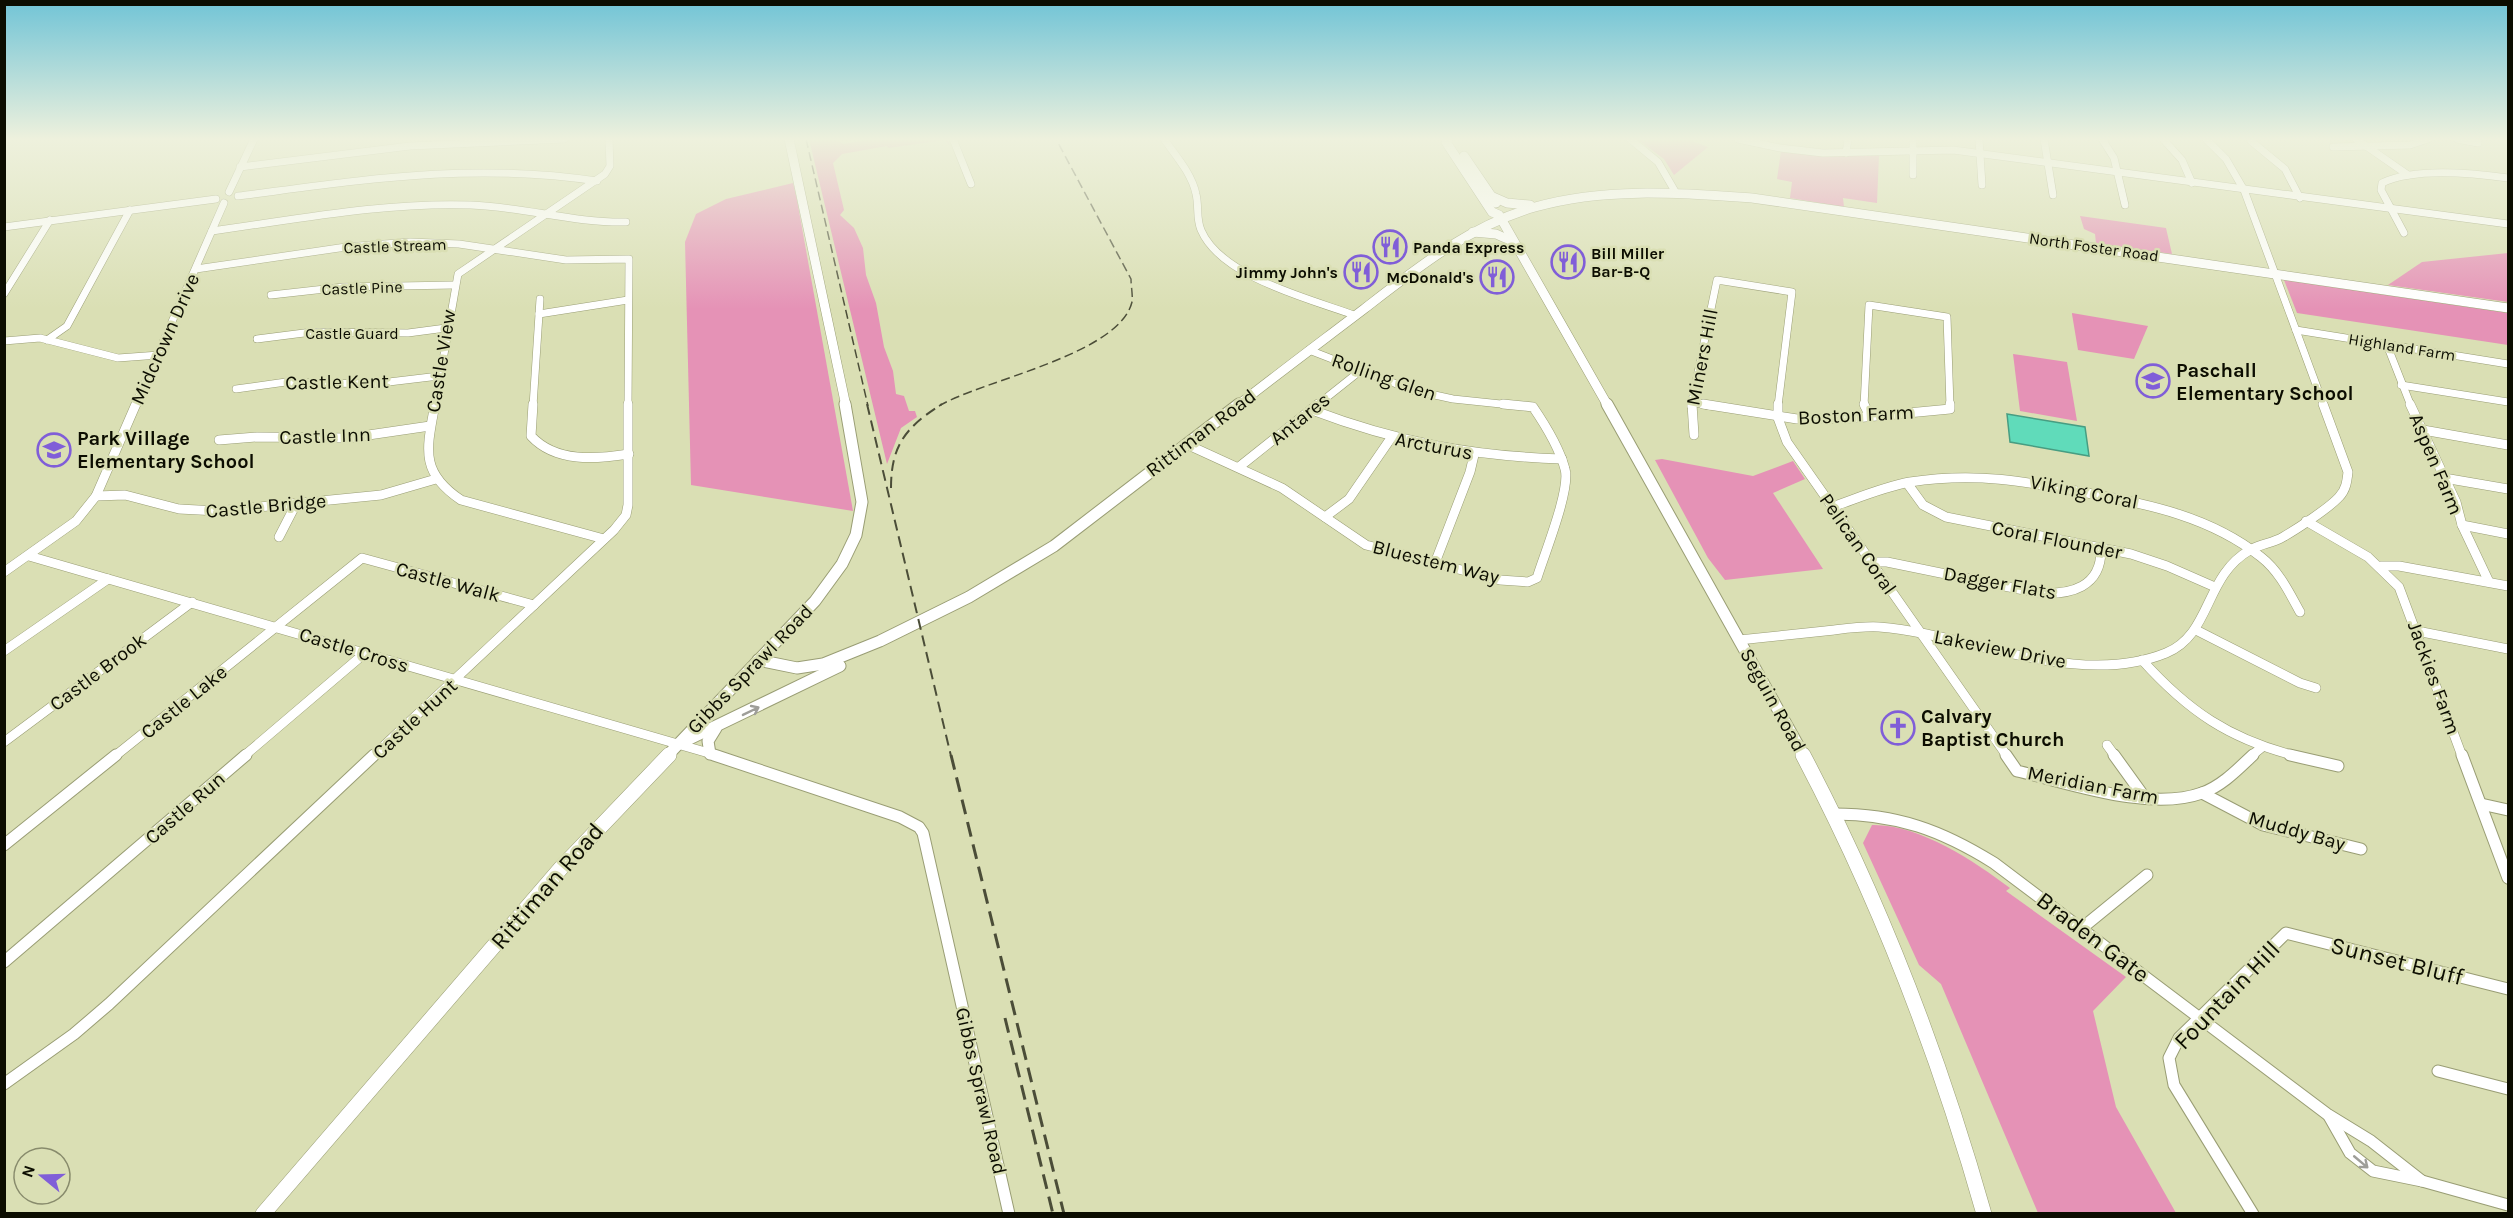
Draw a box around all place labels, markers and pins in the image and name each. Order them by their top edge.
restaurant icon: Panda Express [1372,229,1408,265]
place label: Panda Express [1413,238,1525,257]
restaurant icon: Bill Miller Bar-B-Q [1550,244,1586,280]
place label: Bill Miller Bar-B-Q [1591,244,1665,281]
restaurant icon: Jimmy John's [1343,254,1379,290]
restaurant icon: McDonald's [1479,259,1515,295]
place label: Jimmy John's [1236,263,1338,282]
place label: McDonald's [1386,268,1474,287]
place label: Paschall Elementary School [2176,359,2354,405]
school or university icon: Paschall Elementary School [2135,363,2171,399]
place label: Park Village Elementary School [77,427,255,473]
school or university icon: Park Village Elementary School [36,432,72,468]
place label: Calvary Baptist Church [1921,705,2064,751]
church icon: Calvary Baptist Church [1880,710,1916,746]

